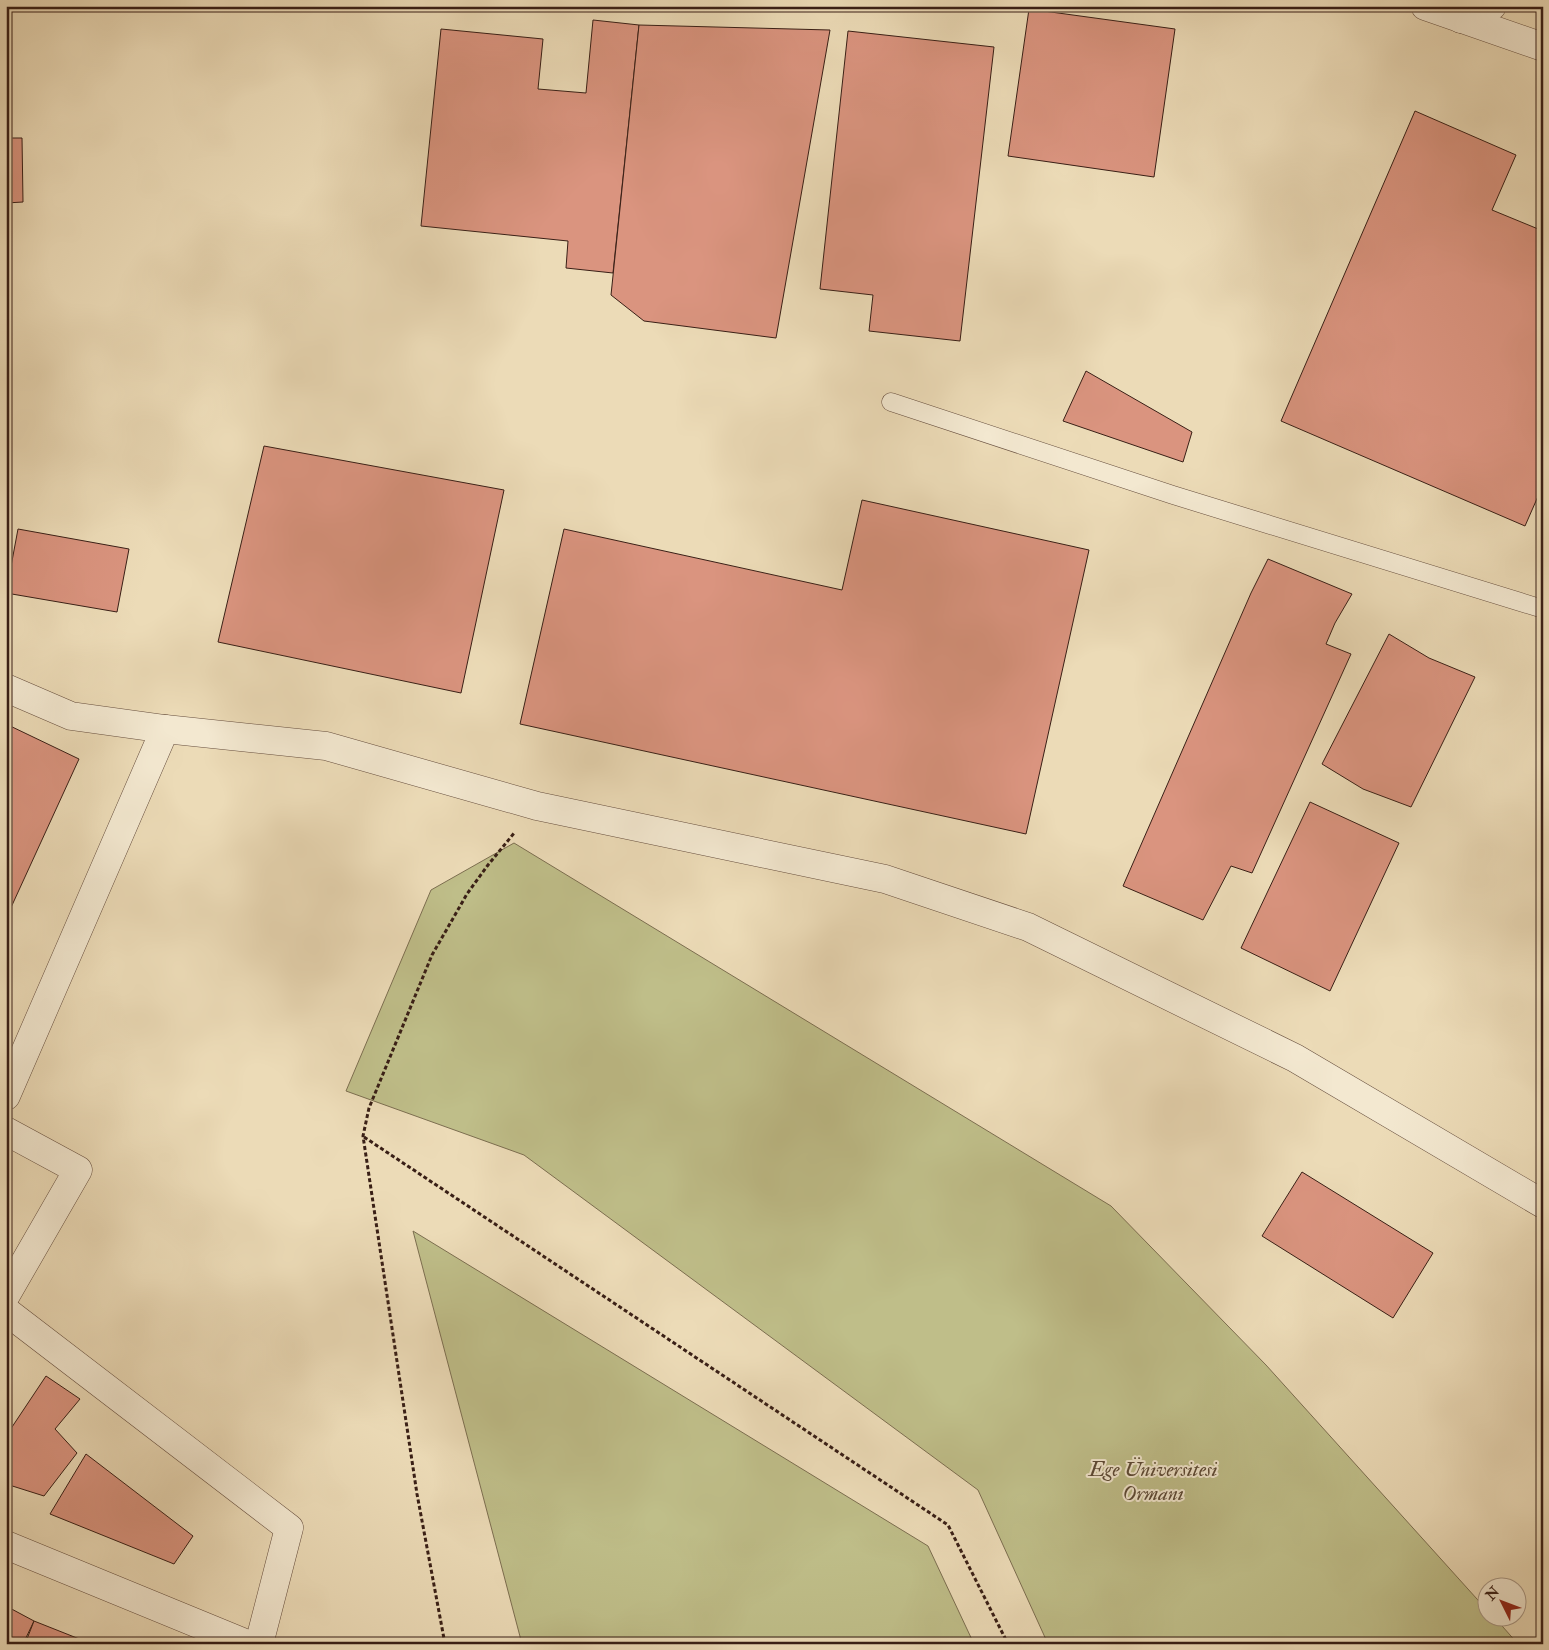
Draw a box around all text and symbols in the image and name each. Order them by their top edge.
park label: Ege Üniversitesi Ormanı [1087,1456,1218,1507]
north arrow [1476,1578,1526,1628]
text: N [1482,1583,1504,1605]

